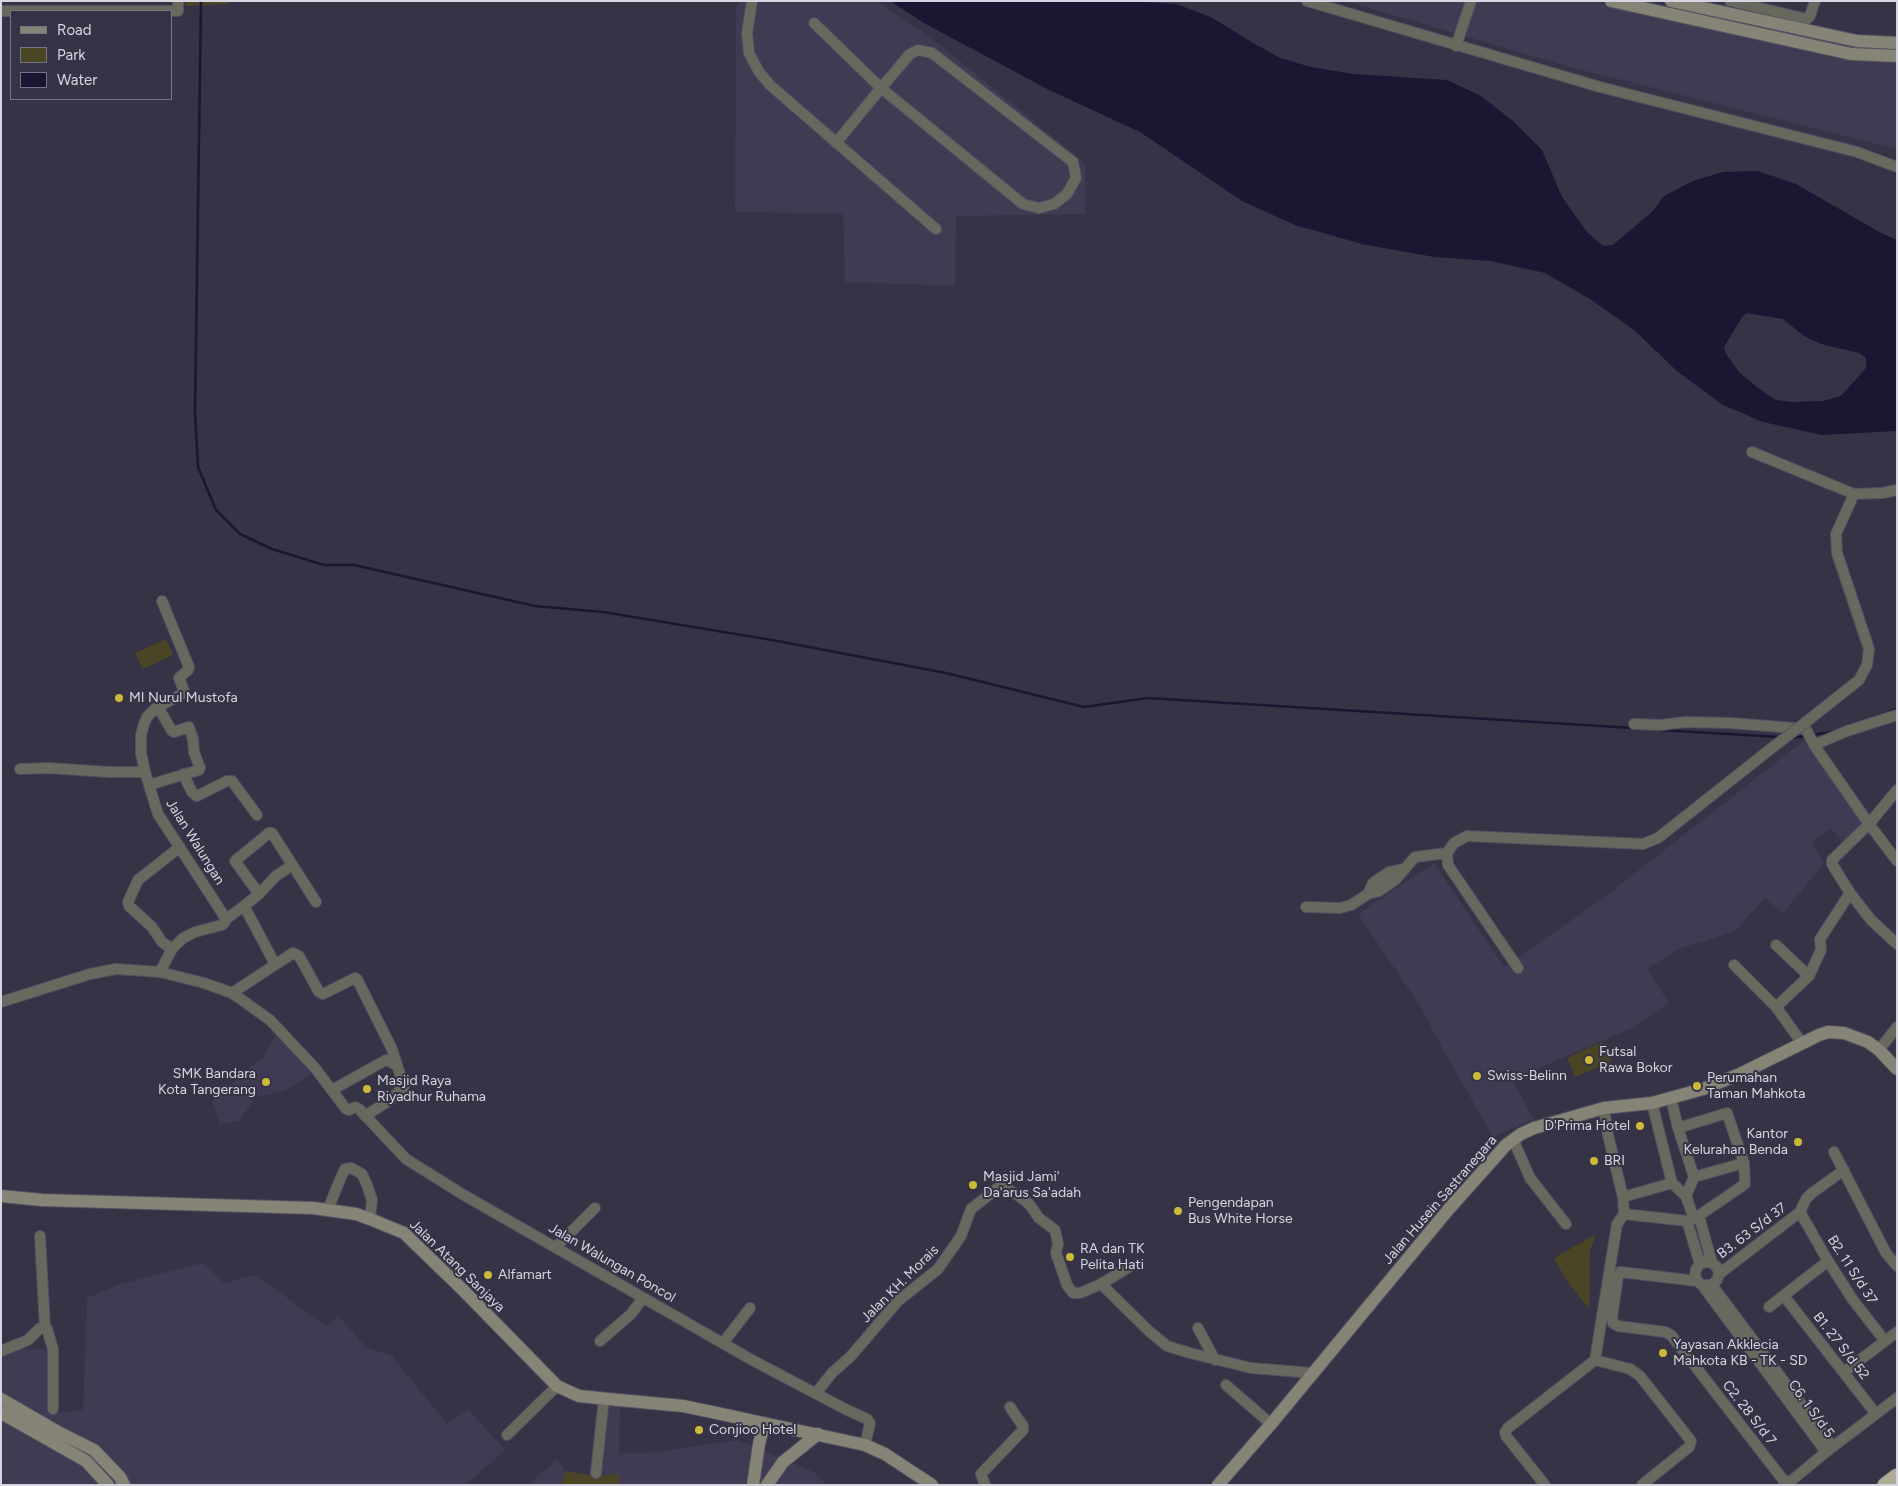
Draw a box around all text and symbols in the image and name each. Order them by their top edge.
legend [10,10,172,100]
text: Road [57,21,92,39]
text: Park [57,46,86,64]
text: Water [57,71,97,89]
place label: MI Nurul Mustofa [129,690,238,706]
marker: MI Nurul Mustofa [113,692,125,704]
street label: Jalan Walungan [162,796,228,888]
place label: Futsal Rawa Bokor [1599,1044,1672,1076]
marker: Futsal Rawa Bokor [1583,1054,1595,1066]
place label: SMK Bandara Kota Tangerang [158,1066,256,1098]
place label: Swiss-Belinn [1487,1068,1567,1084]
marker: Swiss-Belinn [1471,1070,1483,1082]
place label: Perumahan Taman Mahkota [1707,1070,1805,1102]
place label: Masjid Raya Riyadhur Ruhama [377,1073,486,1106]
marker: SMK Bandara Kota Tangerang [260,1076,272,1088]
marker: Perumahan Taman Mahkota [1691,1080,1703,1092]
marker: Masjid Raya Riyadhur Ruhama [361,1083,373,1095]
place label: D'Prima Hotel [1544,1118,1630,1134]
marker: D'Prima Hotel [1634,1120,1646,1132]
place label: Kantor Kelurahan Benda [1684,1126,1788,1158]
street label: Jalan Husein Sastranegara [1380,1132,1500,1268]
marker: Kantor Kelurahan Benda [1792,1136,1804,1148]
place label: BRI [1604,1153,1625,1169]
marker: BRI [1588,1155,1600,1167]
place label: Masjid Jami' Da'arus Sa'adah [983,1169,1081,1202]
marker: Masjid Jami' Da'arus Sa'adah [967,1179,979,1191]
place label: Pengendapan Bus White Horse [1188,1195,1293,1228]
street label: B3. 63 S/d 37 [1714,1200,1790,1262]
marker: Pengendapan Bus White Horse [1172,1205,1184,1217]
street label: Jalan Atang Sanjaya [406,1216,508,1316]
street label: Jalan Walungan Poncol [546,1220,678,1306]
street label: B2. 11 S/d 37 [1824,1232,1880,1308]
place label: RA dan TK Pelita Hati [1080,1241,1145,1274]
street label: Jalan KH. Morais [858,1242,942,1326]
marker: RA dan TK Pelita Hati [1064,1251,1076,1263]
place label: Alfamart [498,1267,552,1283]
marker: Alfamart [482,1269,494,1281]
street label: B1. 27 S/d 52 [1809,1309,1873,1383]
place label: Yayasan Akklecia Mahkota KB - TK - SD [1673,1337,1808,1370]
marker: Yayasan Akklecia Mahkota KB - TK - SD [1657,1347,1669,1359]
street label: C2. 28 S/d 7 [1719,1377,1779,1449]
street label: C6. 1 S/d 5 [1784,1377,1838,1441]
place label: Conjioo Hotel [709,1422,796,1438]
marker: Conjioo Hotel [693,1424,705,1436]

